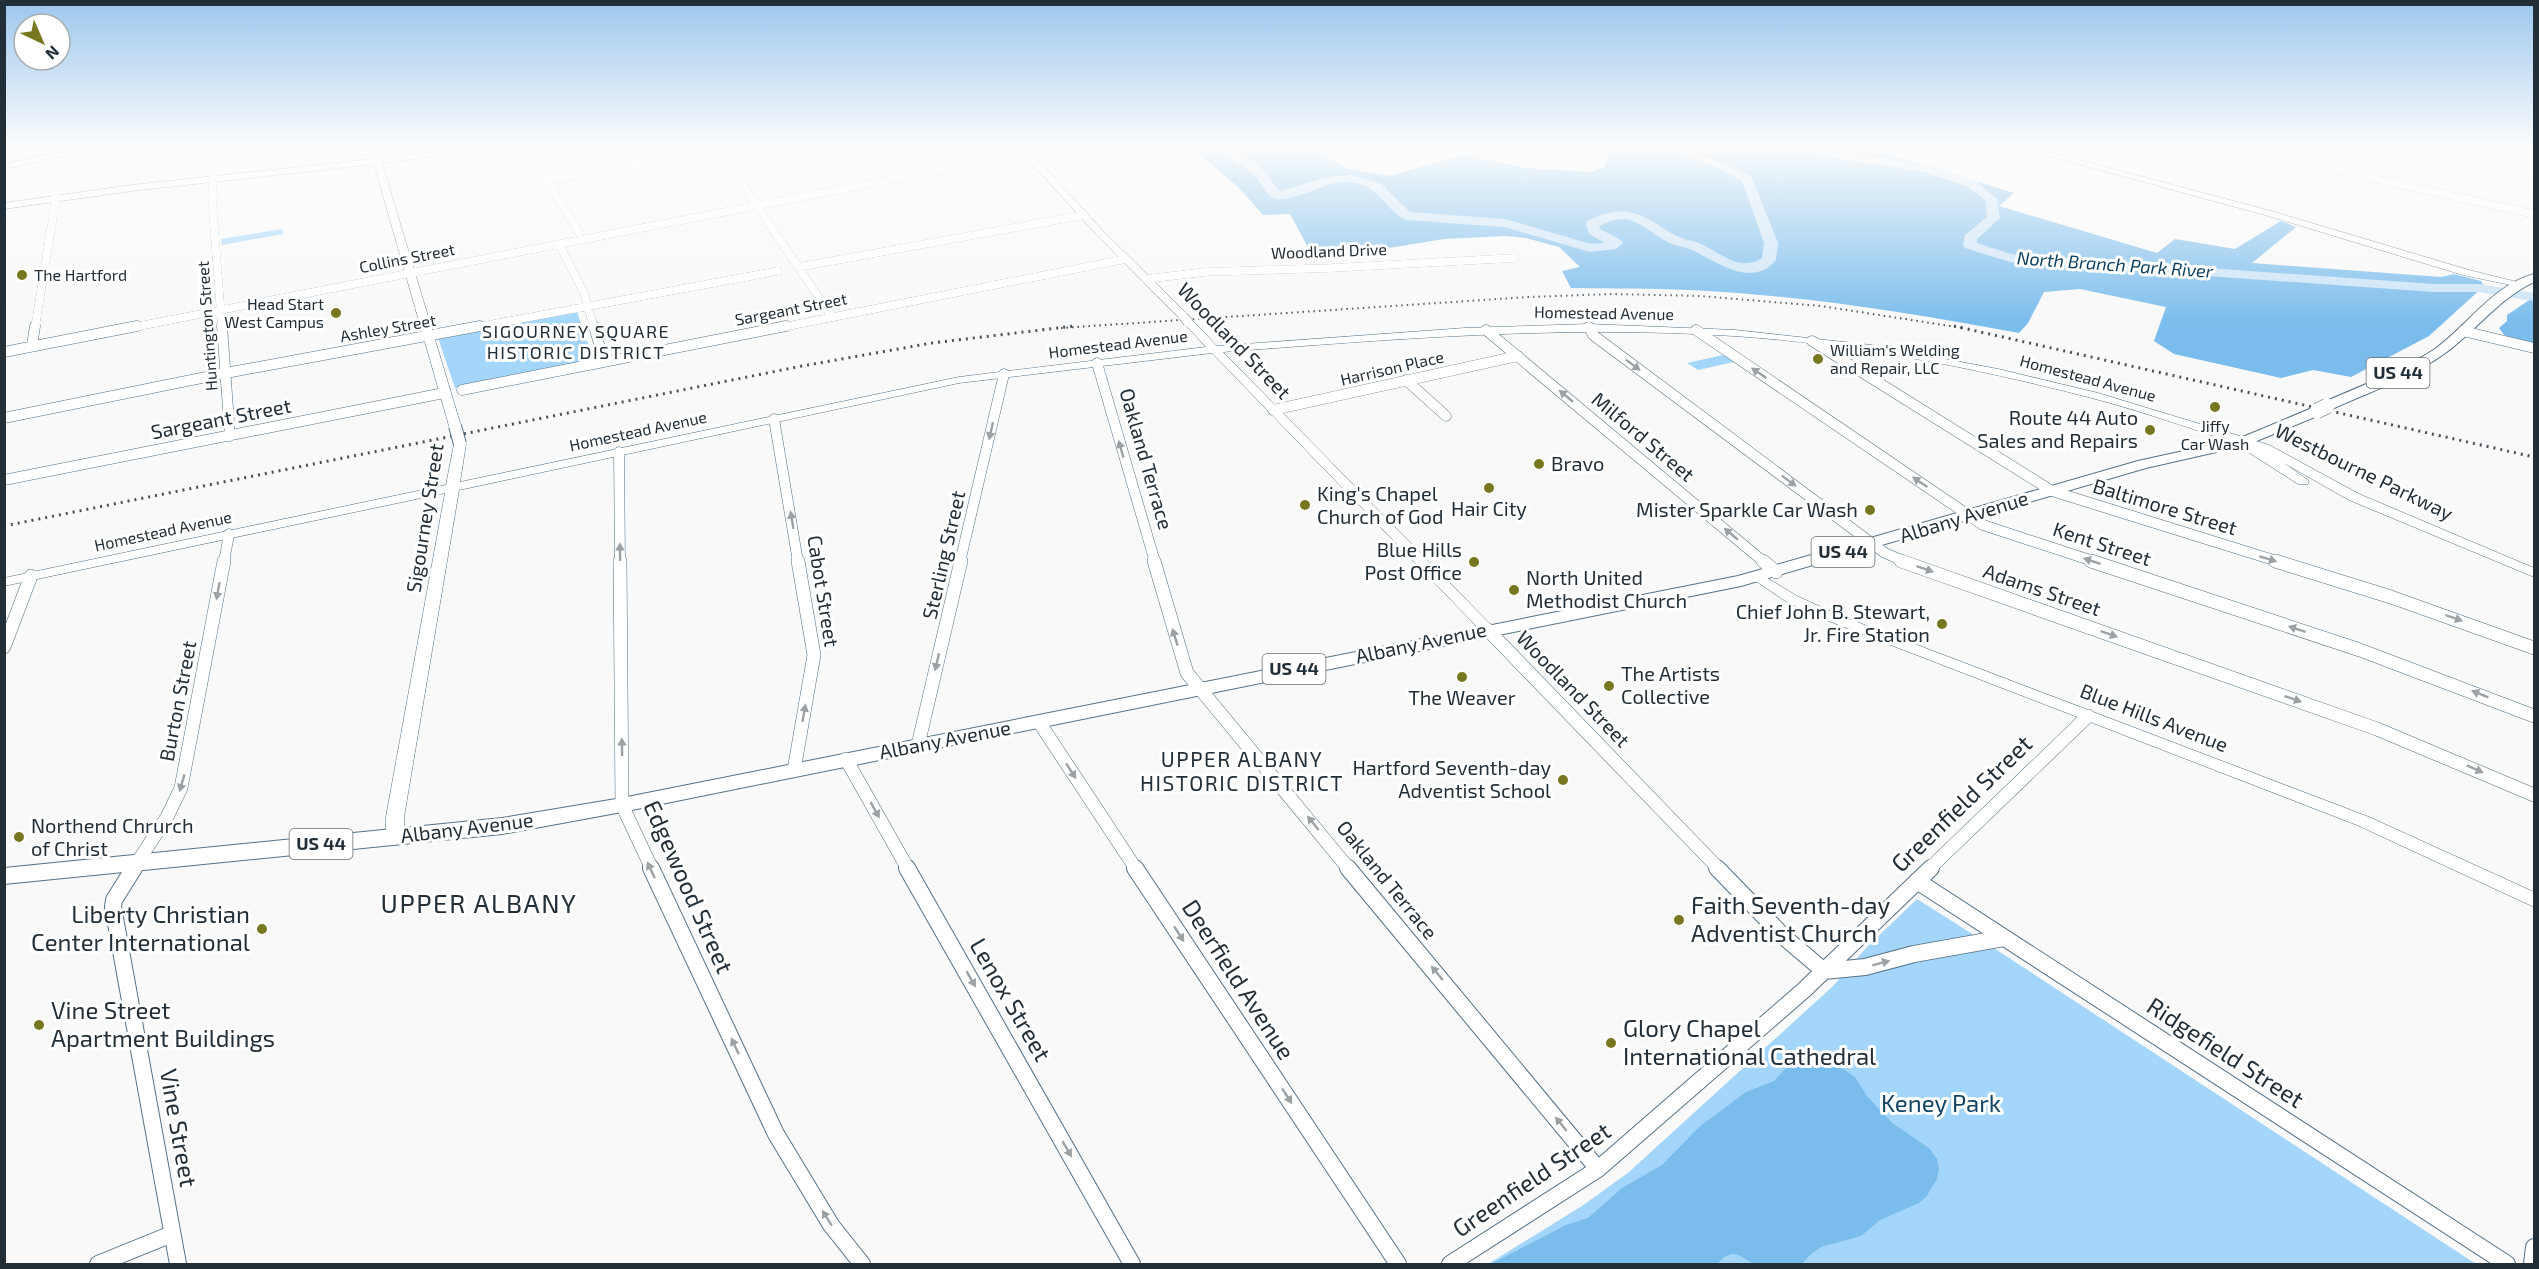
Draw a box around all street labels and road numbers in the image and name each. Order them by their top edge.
street label: Collins Street [357,239,456,276]
street label: Woodland Drive [1271,239,1387,262]
street label: Huntington Street [192,261,221,391]
street label: Woodland Street [1173,277,1297,404]
street label: Sargeant Street [733,288,849,329]
street label: Homestead Avenue [1534,302,1674,323]
street label: Ashley Street [339,310,437,345]
street label: Homestead Avenue [1047,326,1189,361]
street label: Harrison Place [1338,346,1445,389]
street label: Homestead Avenue [2018,350,2158,405]
road number: US 44 [2366,358,2430,388]
street label: Oakland Terrace [1115,385,1179,532]
street label: Milford Street [1587,386,1700,486]
street label: Sargeant Street [149,393,293,443]
street label: Homestead Avenue [567,407,708,454]
street label: Westbourne Parkway [2272,418,2458,525]
street label: Sigourney Street [400,441,448,594]
street label: Baltimore Street [2090,473,2240,539]
street label: Albany Avenue [1896,485,2031,547]
street label: Sterling Street [917,488,970,621]
street label: Homestead Avenue [92,507,233,554]
street label: Kent Street [2050,516,2155,570]
street label: Cabot Street [803,533,845,649]
road number: US 44 [1812,537,1874,567]
street label: Adams Street [1980,558,2105,620]
street label: Albany Avenue [1353,616,1489,668]
street label: Woodland Street [1512,625,1636,752]
street label: Burton Street [154,638,201,763]
road number: US 44 [1262,654,1326,684]
street label: Blue Hills Avenue [2077,678,2232,756]
street label: Albany Avenue [877,714,1013,764]
street label: Greenfield Street [1885,728,2037,877]
street label: Edgewood Street [638,795,740,977]
street label: Albany Avenue [399,807,535,847]
street label: Oakland Terrace [1333,815,1443,944]
road number: US 44 [290,829,352,859]
street label: Deerfield Avenue [1177,894,1302,1065]
street label: Lenox Street [964,933,1058,1066]
street label: Ridgefield Street [2142,990,2310,1113]
street label: Vine Street [155,1066,204,1189]
street label: Greenfield Street [1447,1115,1616,1242]

